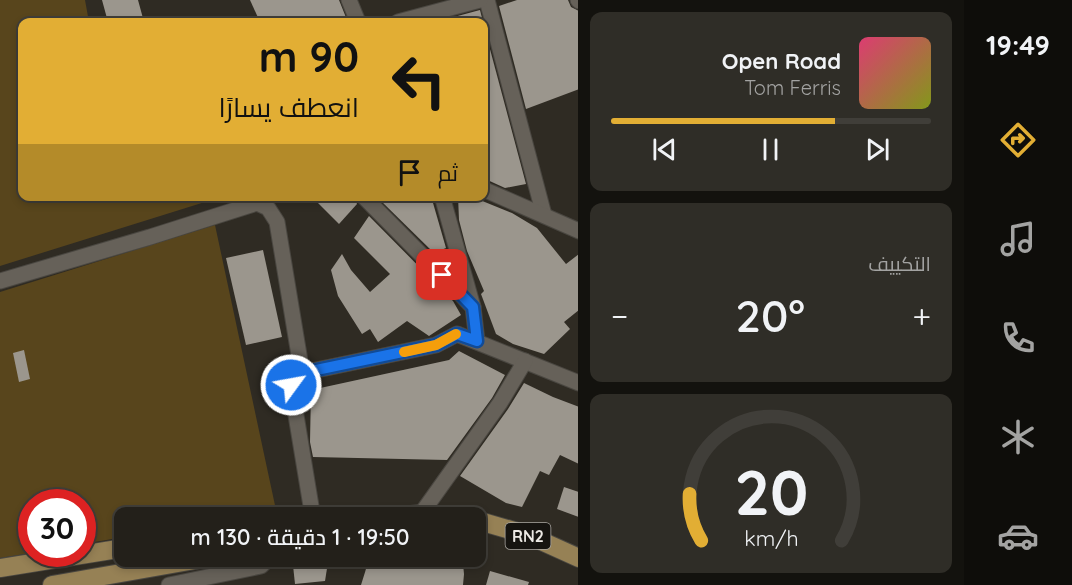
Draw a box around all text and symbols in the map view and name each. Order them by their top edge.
text: 19:49 [986,28,1050,62]
text: 90 m [259,30,359,83]
icon: left [380,42,458,120]
text: Open Road [722,47,841,75]
text: Tom Ferris [744,75,841,100]
text: انعطف يسارًا [219,90,359,124]
icon: directions [997,119,1039,161]
icon: previous [648,133,681,166]
icon: pause [754,133,787,166]
icon: next [861,133,894,166]
icon: arrive [393,156,426,189]
text: ثم [438,159,458,187]
icon: music [997,218,1039,260]
pin [416,249,467,300]
text: التكييف [868,251,931,276]
icon: arrive [425,258,458,291]
text: 20° [736,287,805,343]
text: − [611,295,628,336]
text: + [912,295,931,336]
icon: phone [997,317,1039,359]
position arrow [259,353,323,417]
icon: climate [997,416,1039,458]
text: 20 [734,453,808,531]
speed limit sign: 30 [18,489,96,567]
icon: car [997,515,1039,557]
text: 19:50 · 1 دقيقة · 130 m [191,523,409,551]
road number: RN2 [506,523,550,549]
text: km/h [744,525,798,551]

